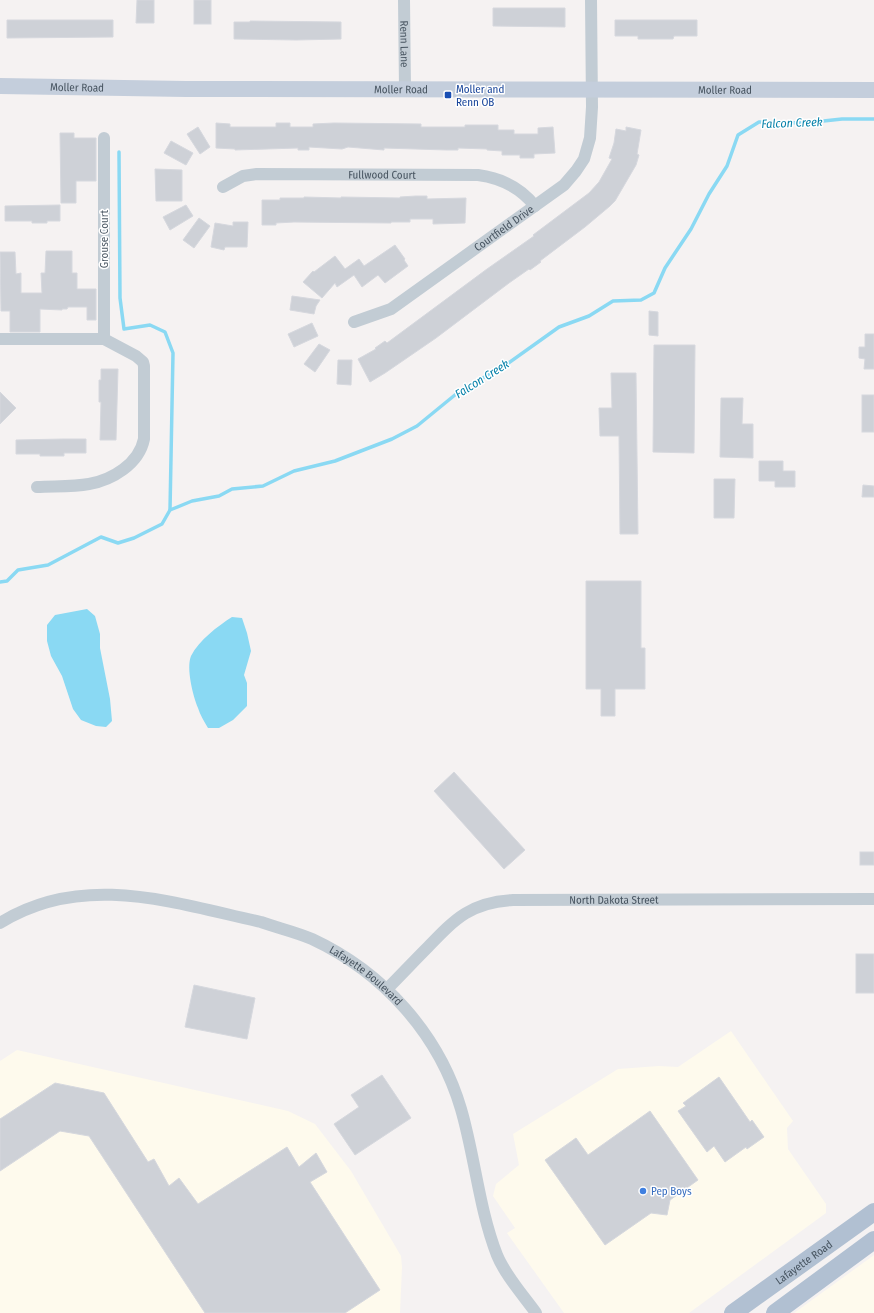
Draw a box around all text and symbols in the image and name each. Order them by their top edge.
street label: Renn Lane [397,20,411,68]
street label: Moller Road [50,81,104,95]
street label: Moller Road [374,83,428,96]
place label: Moller and Renn OB [456,83,504,109]
street label: Moller Road [698,84,752,97]
marker: Moller and Renn OB [443,90,453,100]
water label: Falcon Creek [761,115,823,131]
street label: Fullwood Court [348,168,416,182]
street label: Courtfield Drive [472,203,536,254]
street label: Grouse Court [98,209,111,268]
water label: Falcon Creek [452,357,512,401]
street label: North Dakota Street [569,894,659,907]
street label: Lafayette Boulevard [327,943,405,1008]
place label: Pep Boys [651,1185,692,1198]
marker: Pep Boys [638,1186,648,1196]
street label: Lafayette Road [773,1238,835,1287]

